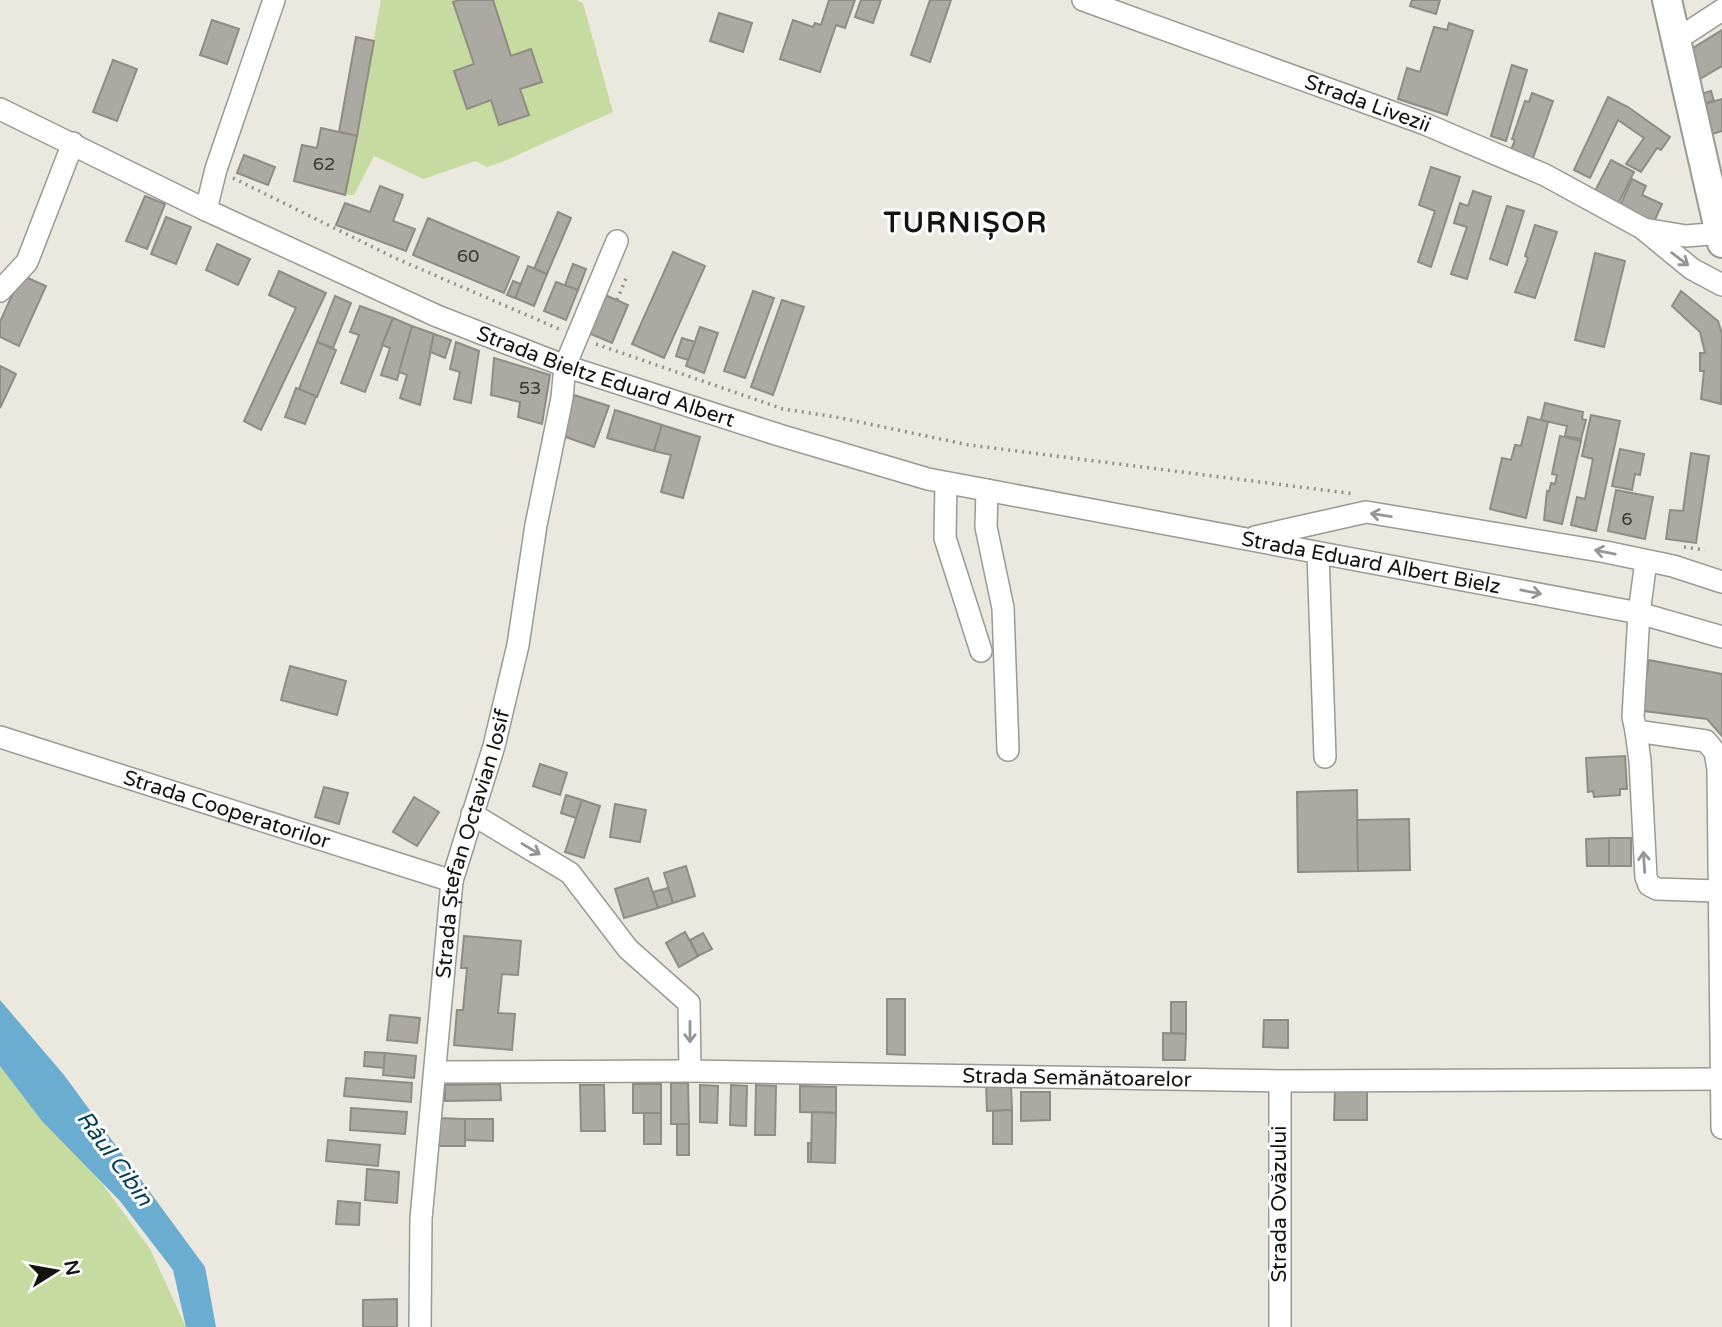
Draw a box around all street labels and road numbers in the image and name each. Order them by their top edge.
street label: Strada Livezii [1301,69,1435,138]
street label: Strada Bieltz Eduard Albert [473,321,738,433]
street label: Strada Eduard Albert Bielz [1239,526,1502,600]
street label: Strada Ștefan Octavian Iosif [431,707,515,980]
street label: Strada Cooperatorilor [120,765,333,854]
street label: Strada Semănătoarelor [962,1064,1192,1092]
street label: Strada Ovăzului [1267,1125,1292,1283]

